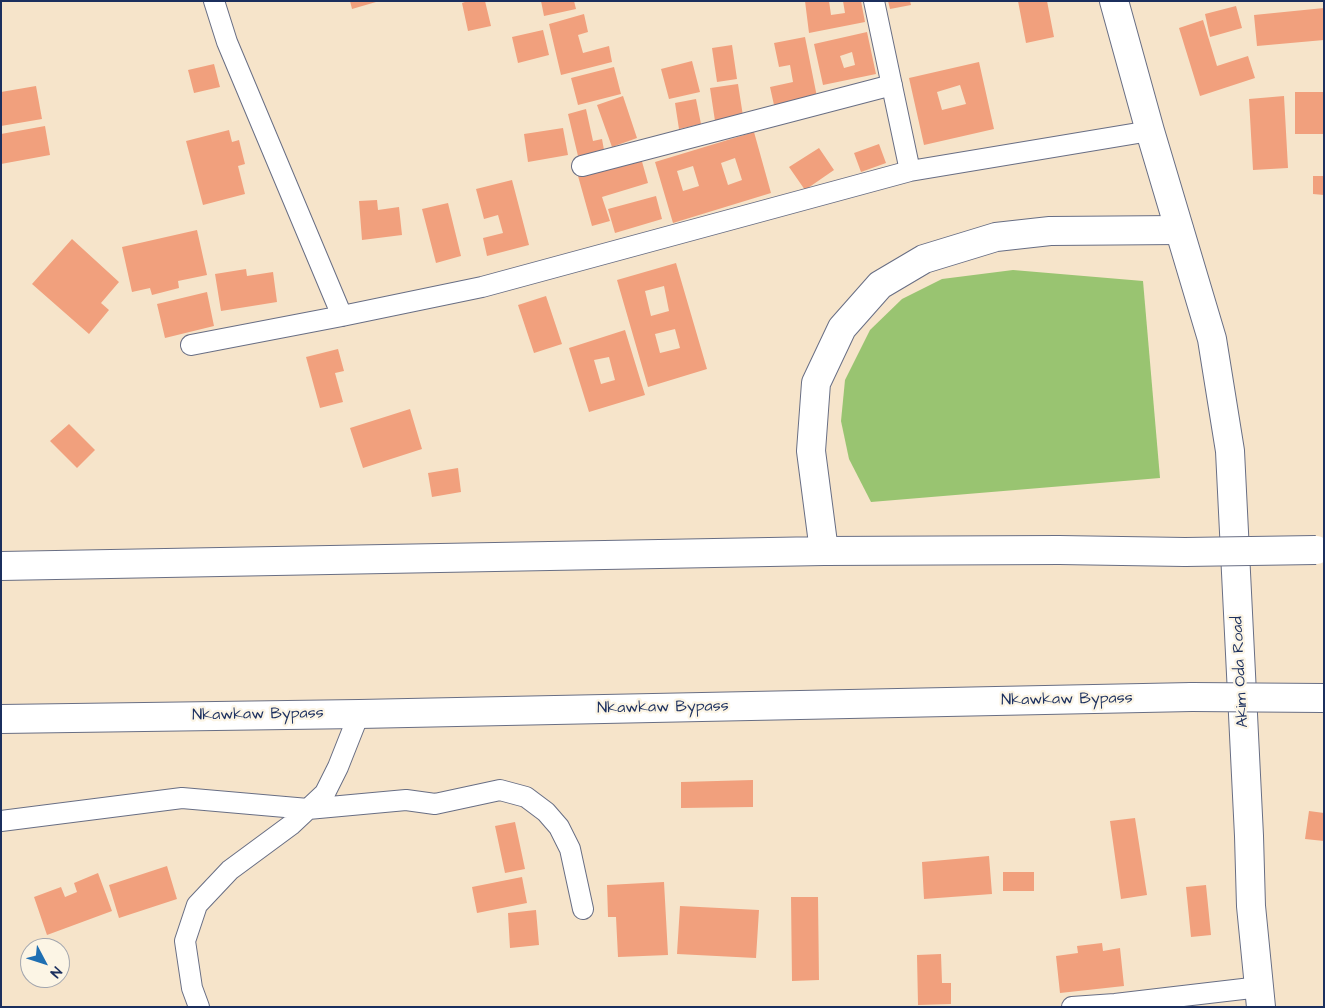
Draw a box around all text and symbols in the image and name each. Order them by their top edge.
street label: Akim Oda Road [1228,616,1254,728]
street label: Nkawkaw Bypass [1001,689,1133,711]
street label: Nkawkaw Bypass [597,697,729,719]
street label: Nkawkaw Bypass [192,704,324,726]
north arrow [20,938,70,988]
text: N [45,962,66,982]

